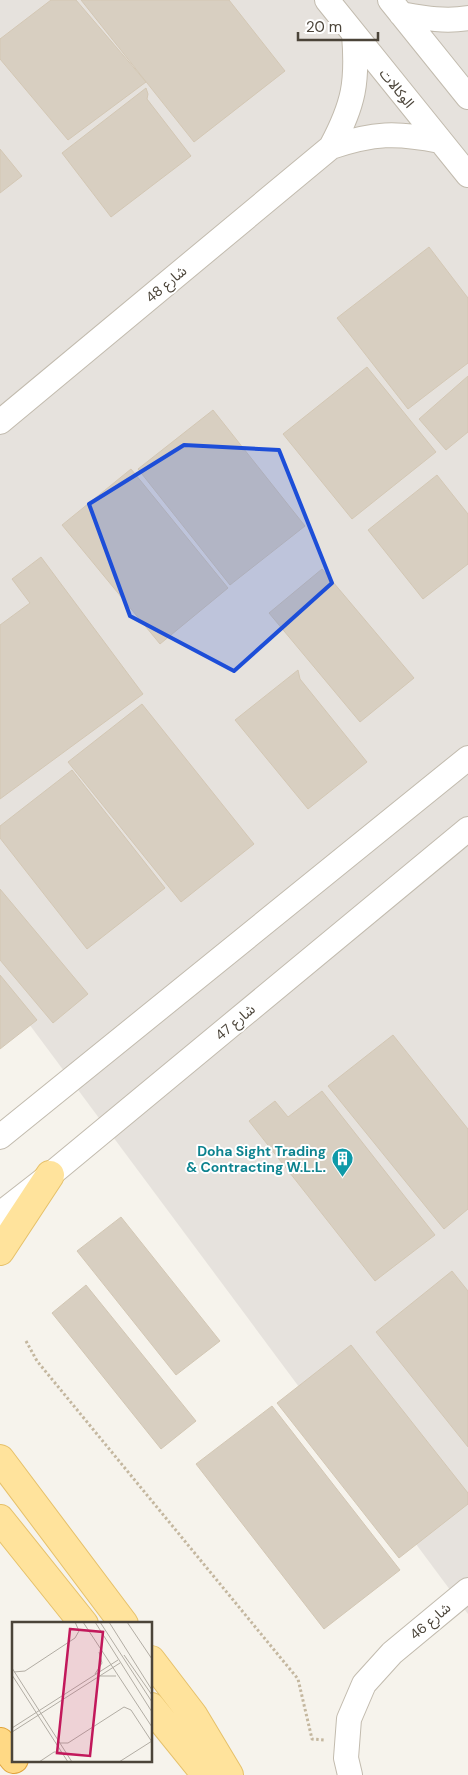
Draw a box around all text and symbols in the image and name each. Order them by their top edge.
scale bar [298,10,378,42]
text: 20 m [306,17,342,37]
street label: الوكالات [376,65,418,111]
street label: شارع 48 [142,262,191,308]
street label: شارع 47 [211,1000,260,1046]
place label: Doha Sight Trading & Contracting W.L.L. [186,1142,326,1176]
building icon: Doha Sight Trading & Contracting W.L.L. [330,1147,354,1178]
street label: شارع 46 [406,1599,456,1645]
inset map [12,1622,152,1762]

